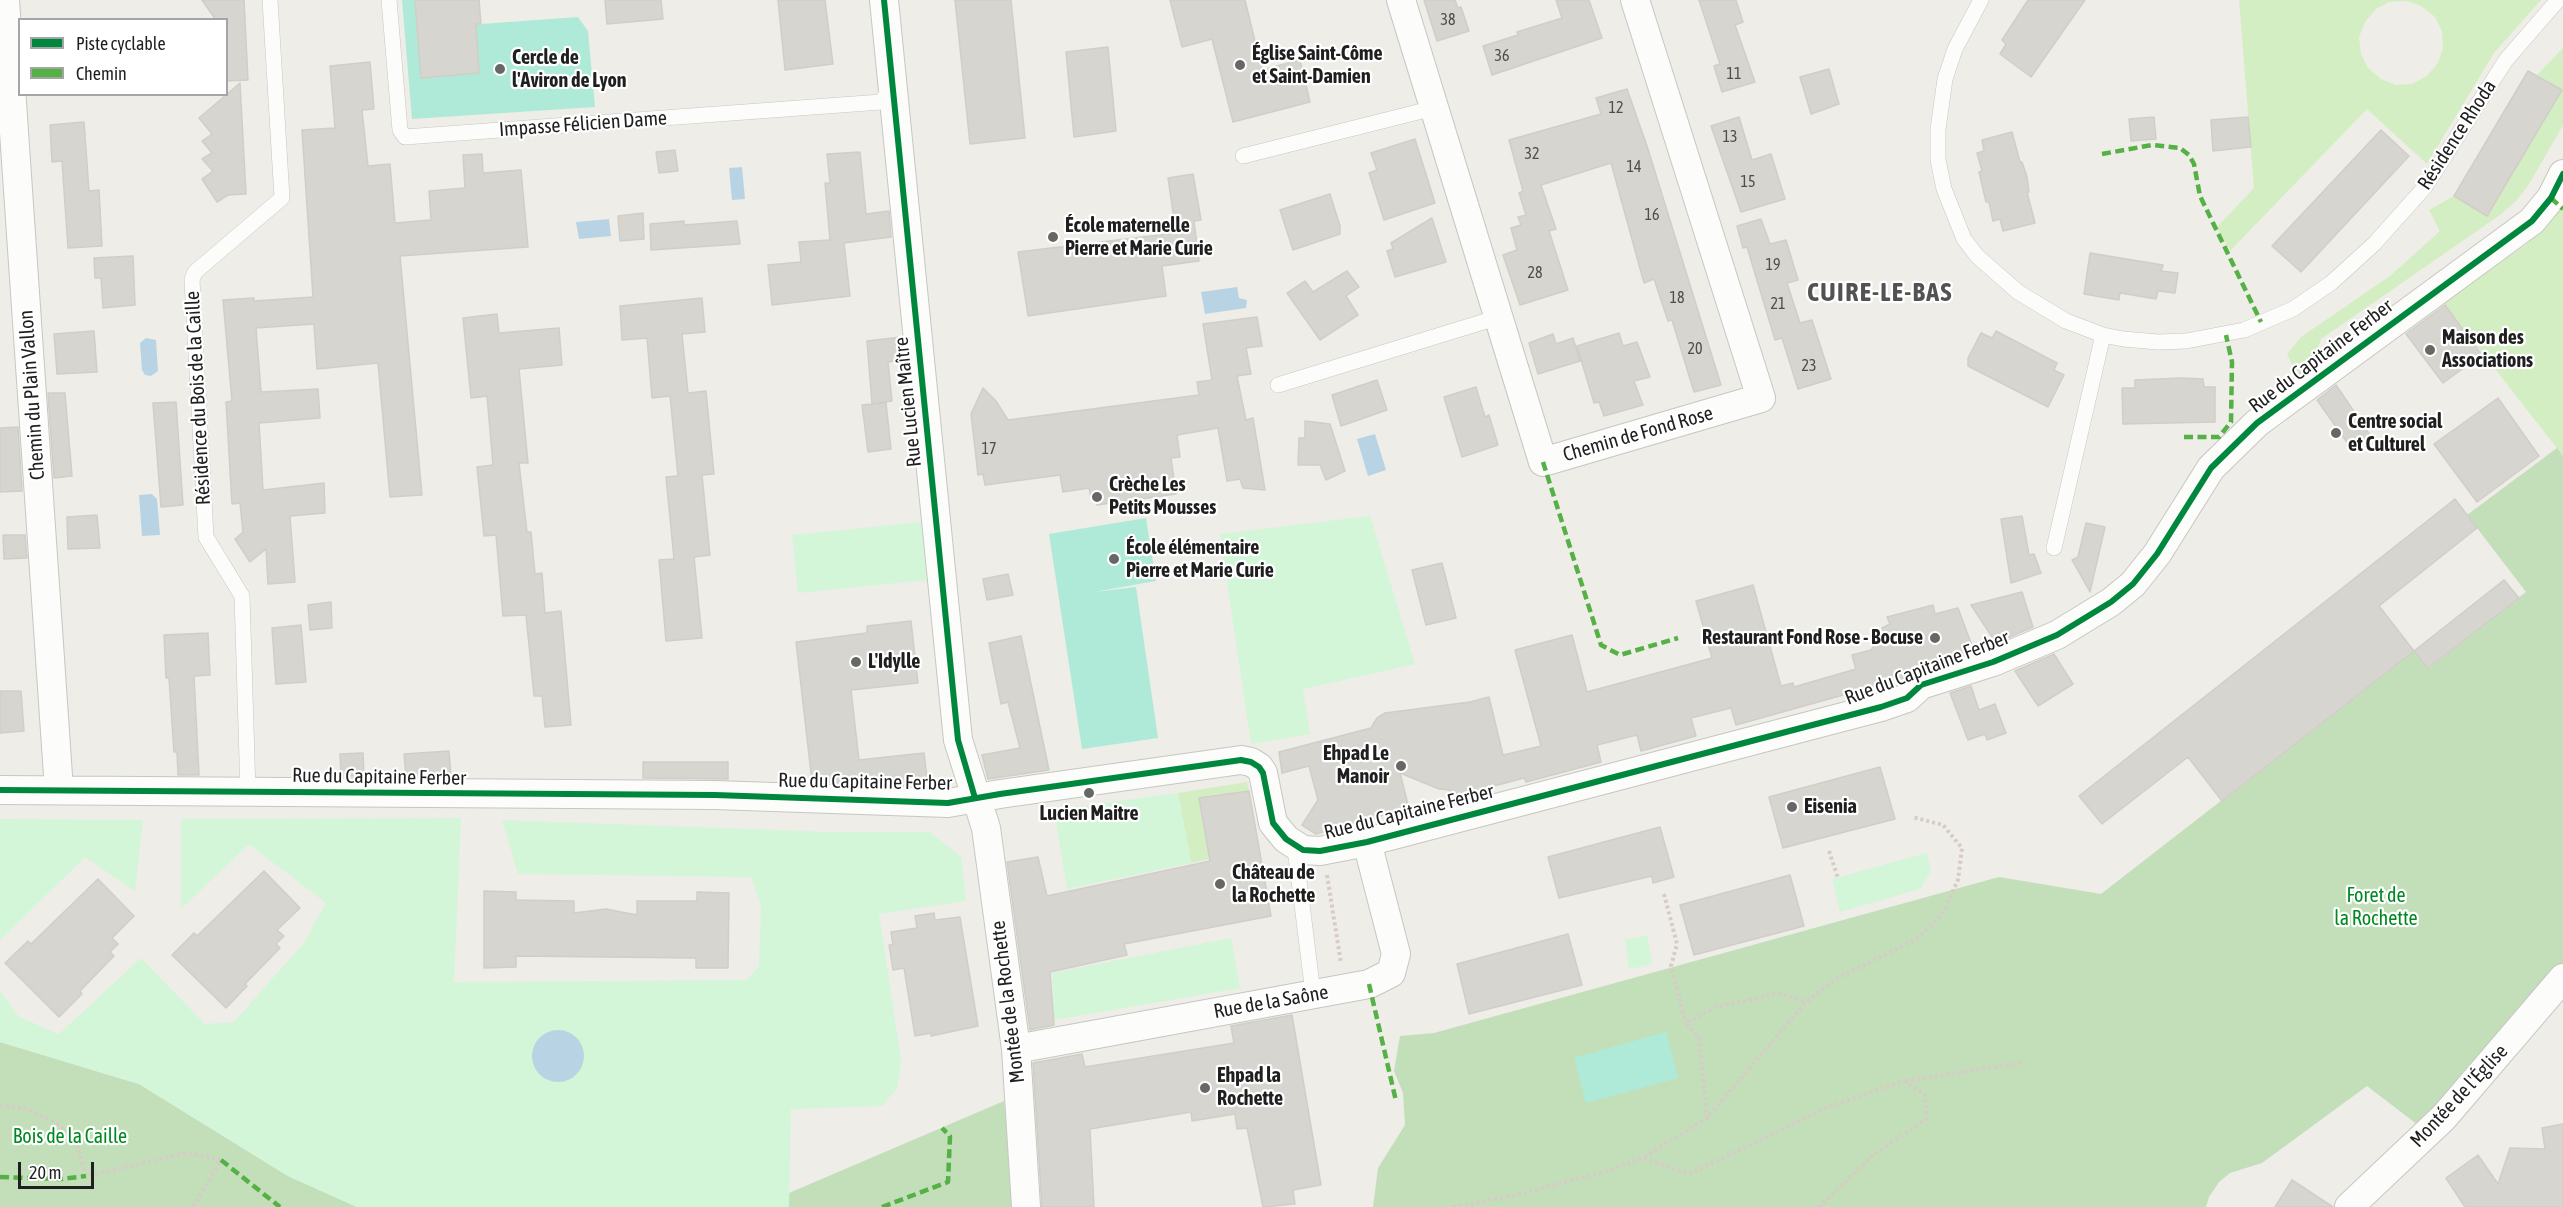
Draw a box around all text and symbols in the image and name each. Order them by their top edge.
house number: 38 [1440,10,1456,30]
legend [18,18,228,96]
text: Piste cyclable [76,33,166,54]
place label: Église Saint-Côme et Saint-Damien [1252,42,1383,89]
place label: Cercle de l'Aviron de Lyon [512,46,627,93]
house number: 36 [1494,46,1510,66]
marker: Église Saint-Côme et Saint-Damien [1233,58,1247,72]
marker: Cercle de l'Aviron de Lyon [493,62,507,76]
text: Chemin [76,63,127,84]
house number: 11 [1726,64,1742,84]
street label: Résidence Rhoda [2413,76,2501,194]
house number: 12 [1608,98,1624,118]
street label: Impasse Félicien Dame [498,106,668,142]
house number: 13 [1722,127,1738,147]
house number: 32 [1524,144,1540,164]
house number: 14 [1626,157,1642,177]
house number: 15 [1740,172,1756,192]
house number: 16 [1644,205,1660,225]
place label: École maternelle Pierre et Marie Curie [1065,214,1213,261]
marker: École maternelle Pierre et Marie Curie [1046,230,1060,244]
house number: 19 [1765,255,1781,275]
house number: 28 [1527,263,1543,283]
district label: CUIRE-LE-BAS [1807,277,1953,309]
house number: 18 [1669,288,1685,308]
street label: Résidence du Bois de la Caille [180,290,216,506]
house number: 21 [1770,294,1786,314]
street label: Rue du Capitaine Ferber [2244,294,2398,418]
street label: Chemin du Plain Vallon [14,309,50,481]
place label: Maison des Associations [2442,326,2533,373]
street label: Rue Lucien Maître [889,336,927,468]
house number: 20 [1687,339,1703,359]
marker: Maison des Associations [2423,343,2437,357]
house number: 23 [1801,356,1817,376]
street label: Chemin de Fond Rose [1560,401,1716,467]
place label: Centre social et Culturel [2348,410,2442,457]
marker: Centre social et Culturel [2329,426,2343,440]
house number: 17 [981,439,997,459]
place label: Crèche Les Petits Mousses [1109,473,1216,520]
marker: Crèche Les Petits Mousses [1090,490,1104,504]
place label: École élémentaire Pierre et Marie Curie [1126,536,1274,583]
marker: École élémentaire Pierre et Marie Curie [1107,552,1121,566]
place label: Restaurant Fond Rose - Bocuse [1702,626,1923,650]
street label: Rue du Capitaine Ferber [1841,626,2013,710]
marker: Restaurant Fond Rose - Bocuse [1928,631,1942,645]
place label: L'Idylle [868,650,920,674]
marker: L'Idylle [849,655,863,669]
place label: Ehpad Le Manoir [1323,742,1389,789]
marker: Ehpad Le Manoir [1394,759,1408,773]
street label: Rue du Capitaine Ferber [292,763,466,791]
street label: Rue du Capitaine Ferber [778,768,952,796]
street label: Rue du Capitaine Ferber [1322,779,1496,845]
marker: Lucien Maitre [1082,786,1096,800]
place label: Eisenia [1804,795,1857,819]
marker: Eisenia [1785,800,1799,814]
place label: Lucien Maitre [1040,802,1138,826]
place label: Château de la Rochette [1232,861,1315,908]
marker: Château de la Rochette [1213,877,1227,891]
park label: Foret de la Rochette [2334,884,2418,931]
street label: Montée de la Rochette [986,919,1030,1085]
street label: Rue de la Saône [1212,980,1330,1024]
street label: Montée de l'Église [2405,1040,2513,1152]
place label: Ehpad la Rochette [1217,1064,1283,1111]
marker: Ehpad la Rochette [1198,1081,1212,1095]
park label: Bois de la Caille [13,1125,127,1149]
scale bar [21,1150,98,1188]
text: 20 m [29,1162,61,1183]

